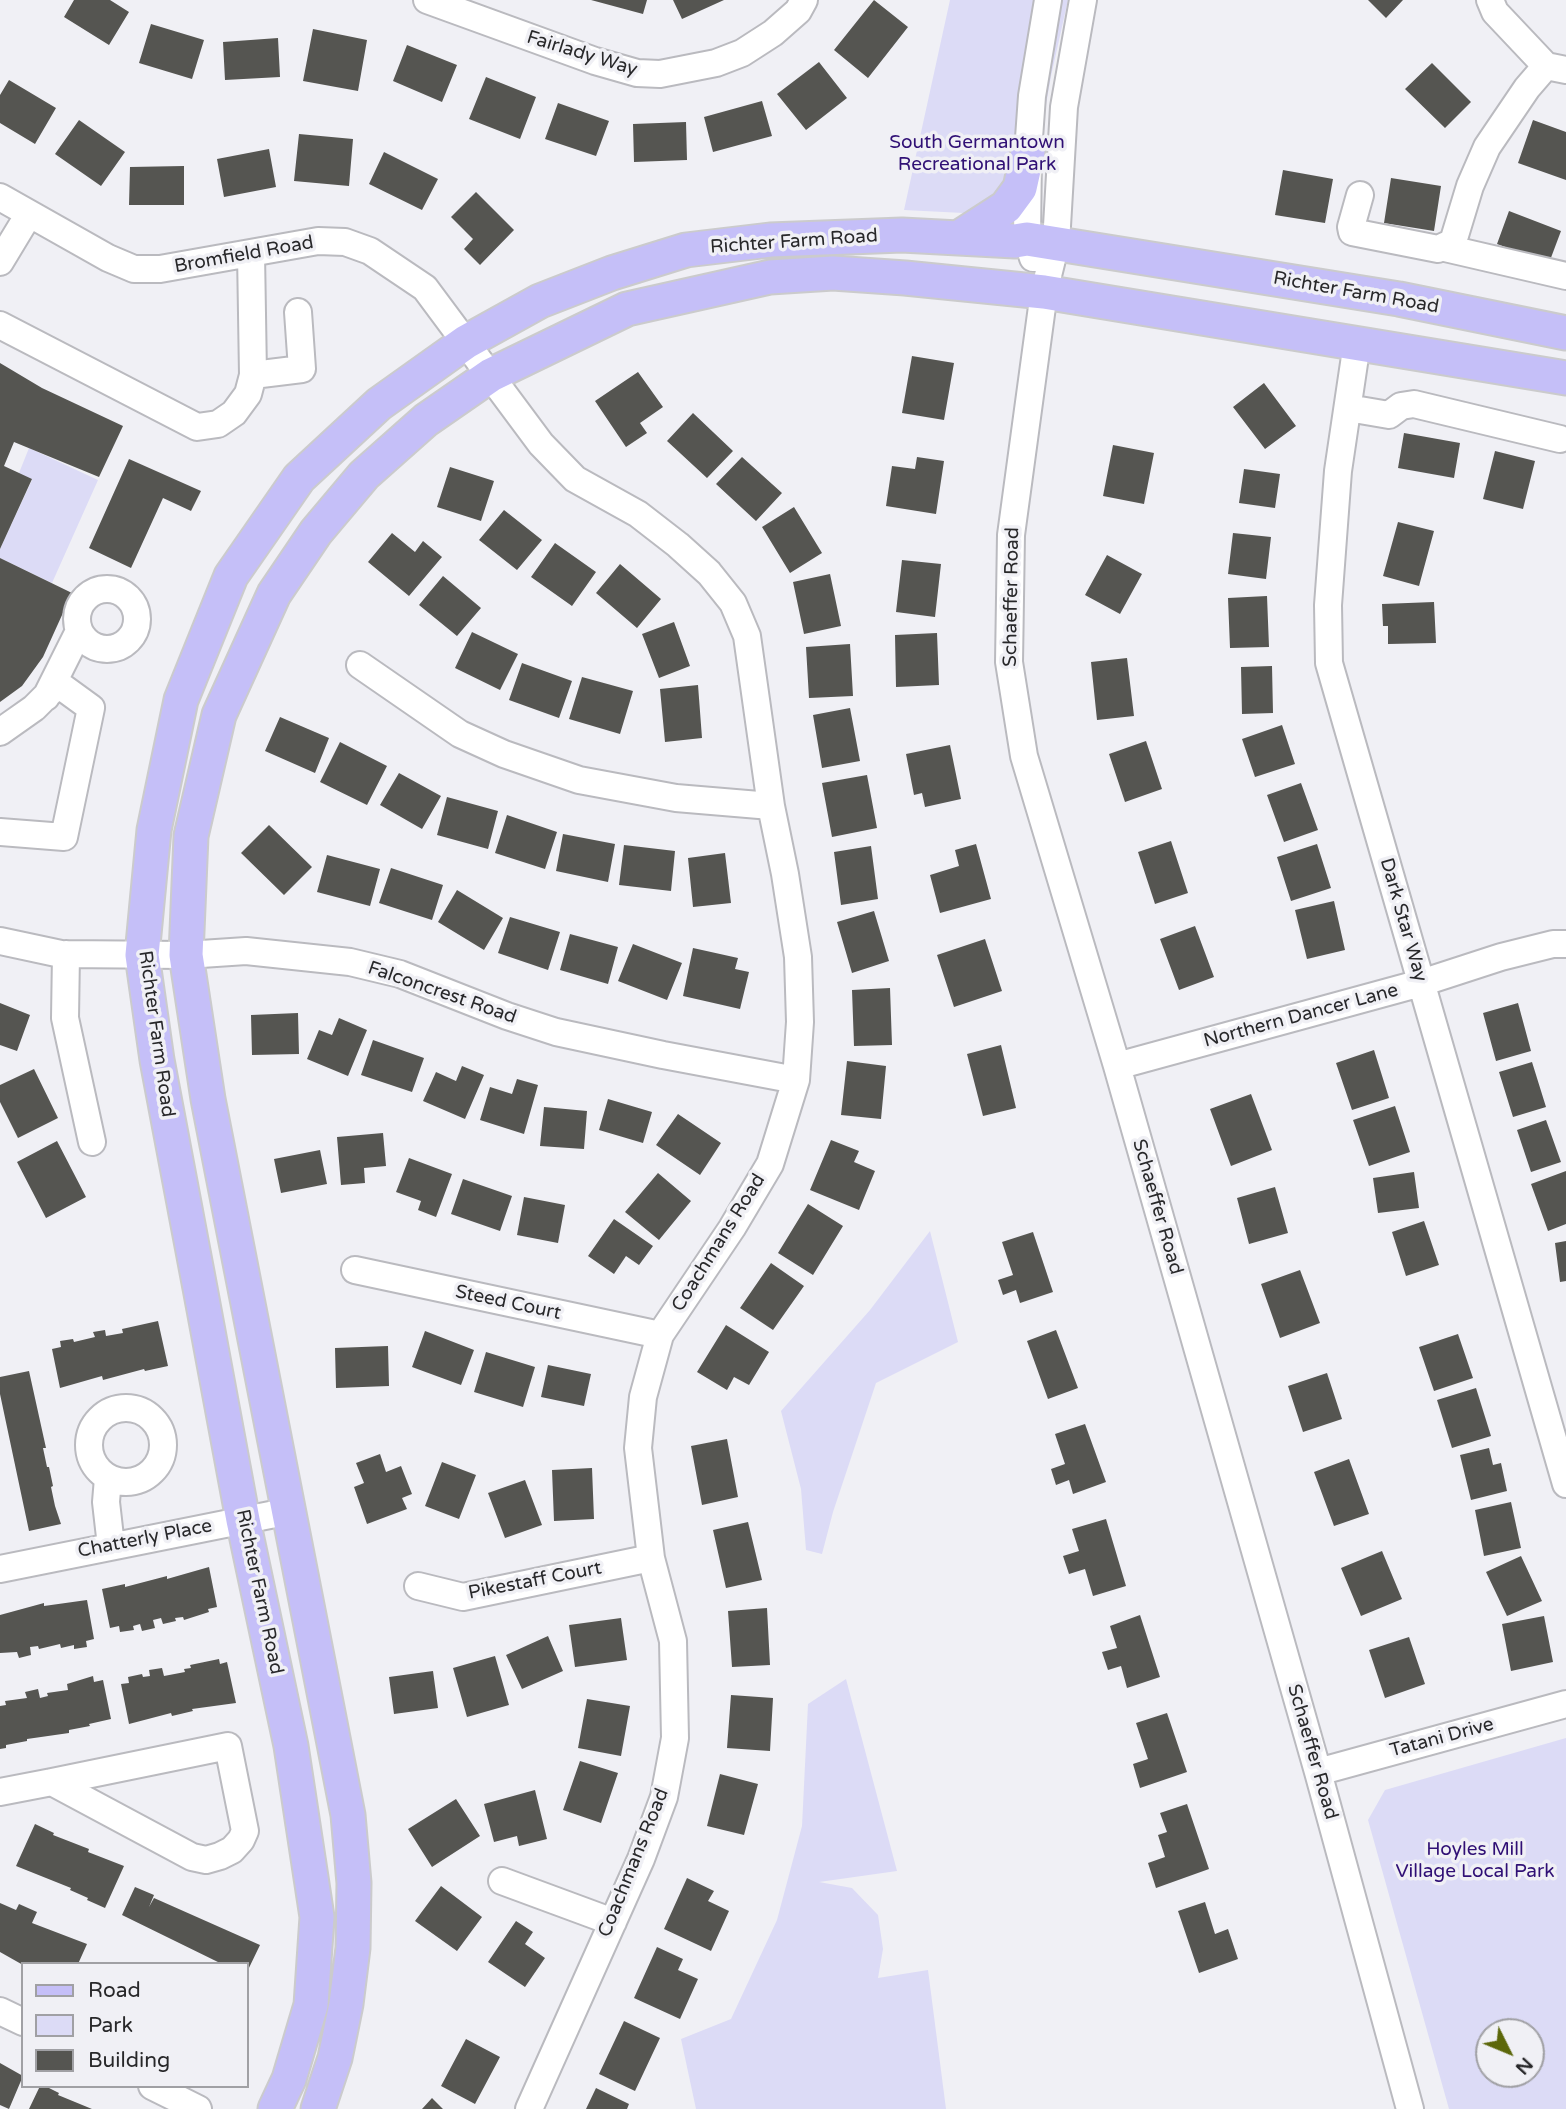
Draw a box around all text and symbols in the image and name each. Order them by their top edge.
street label: Fairlady Way [524,26,640,82]
park label: South Germantown Recreational Park [889,132,1065,176]
street label: Richter Farm Road [709,225,879,259]
street label: Bromfield Road [173,232,315,278]
street label: Richter Farm Road [1271,267,1441,319]
street label: Schaeffer Road [999,527,1025,667]
street label: Dark Star Way [1374,855,1432,985]
street label: Richter Farm Road [133,949,179,1119]
street label: Falconcrest Road [365,957,519,1029]
street label: Northern Dancer Lane [1201,979,1401,1053]
street label: Schaeffer Road [1127,1137,1187,1277]
street label: Coachmans Road [667,1170,771,1316]
street label: Steed Court [453,1281,563,1325]
street label: Richter Farm Road [230,1507,288,1677]
street label: Chatterly Place [76,1515,214,1563]
street label: Pikestaff Court [466,1557,604,1605]
street label: Schaeffer Road [1282,1682,1342,1822]
street label: Tatani Drive [1388,1713,1496,1763]
street label: Coachmans Road [594,1785,674,1941]
park label: Hoyles Mill Village Local Park [1395,1839,1555,1883]
legend [21,1962,248,2088]
text: Road [88,1978,141,2003]
text: Park [88,2013,133,2038]
north arrow [1475,2018,1545,2088]
text: Building [88,2048,170,2073]
text: N [1511,2053,1537,2079]

